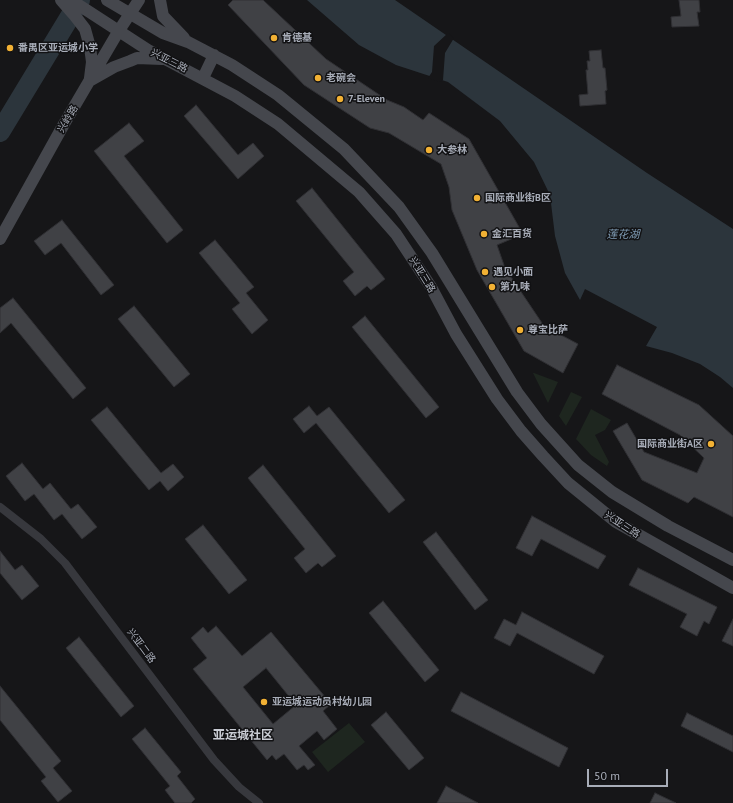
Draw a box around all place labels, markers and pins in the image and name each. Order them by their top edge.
place label: 肯德基 [282,32,312,44]
marker: 肯德基 [269,33,279,43]
place label: 番禺区亚运城小学 [18,42,98,54]
marker: 番禺区亚运城小学 [5,43,15,53]
place label: 老碗会 [326,72,356,84]
marker: 老碗会 [313,73,323,83]
place label: 7-Eleven [348,93,385,105]
marker: 7-Eleven [335,94,345,104]
place label: 大参林 [437,144,467,156]
marker: 大参林 [424,145,434,155]
place label: 国际商业街B区 [485,192,551,204]
marker: 国际商业街B区 [472,193,482,203]
place label: 金汇百货 [492,228,532,240]
marker: 金汇百货 [479,229,489,239]
place label: 遇见小面 [493,266,533,278]
marker: 遇见小面 [480,267,490,277]
place label: 第九味 [500,281,530,293]
marker: 第九味 [487,282,497,292]
place label: 尊宝比萨 [528,324,568,336]
marker: 尊宝比萨 [515,325,525,335]
place label: 国际商业街A区 [637,438,703,450]
marker: 国际商业街A区 [706,439,716,449]
place label: 亚运城运动员村幼儿园 [272,696,372,708]
marker: 亚运城运动员村幼儿园 [259,697,269,707]

